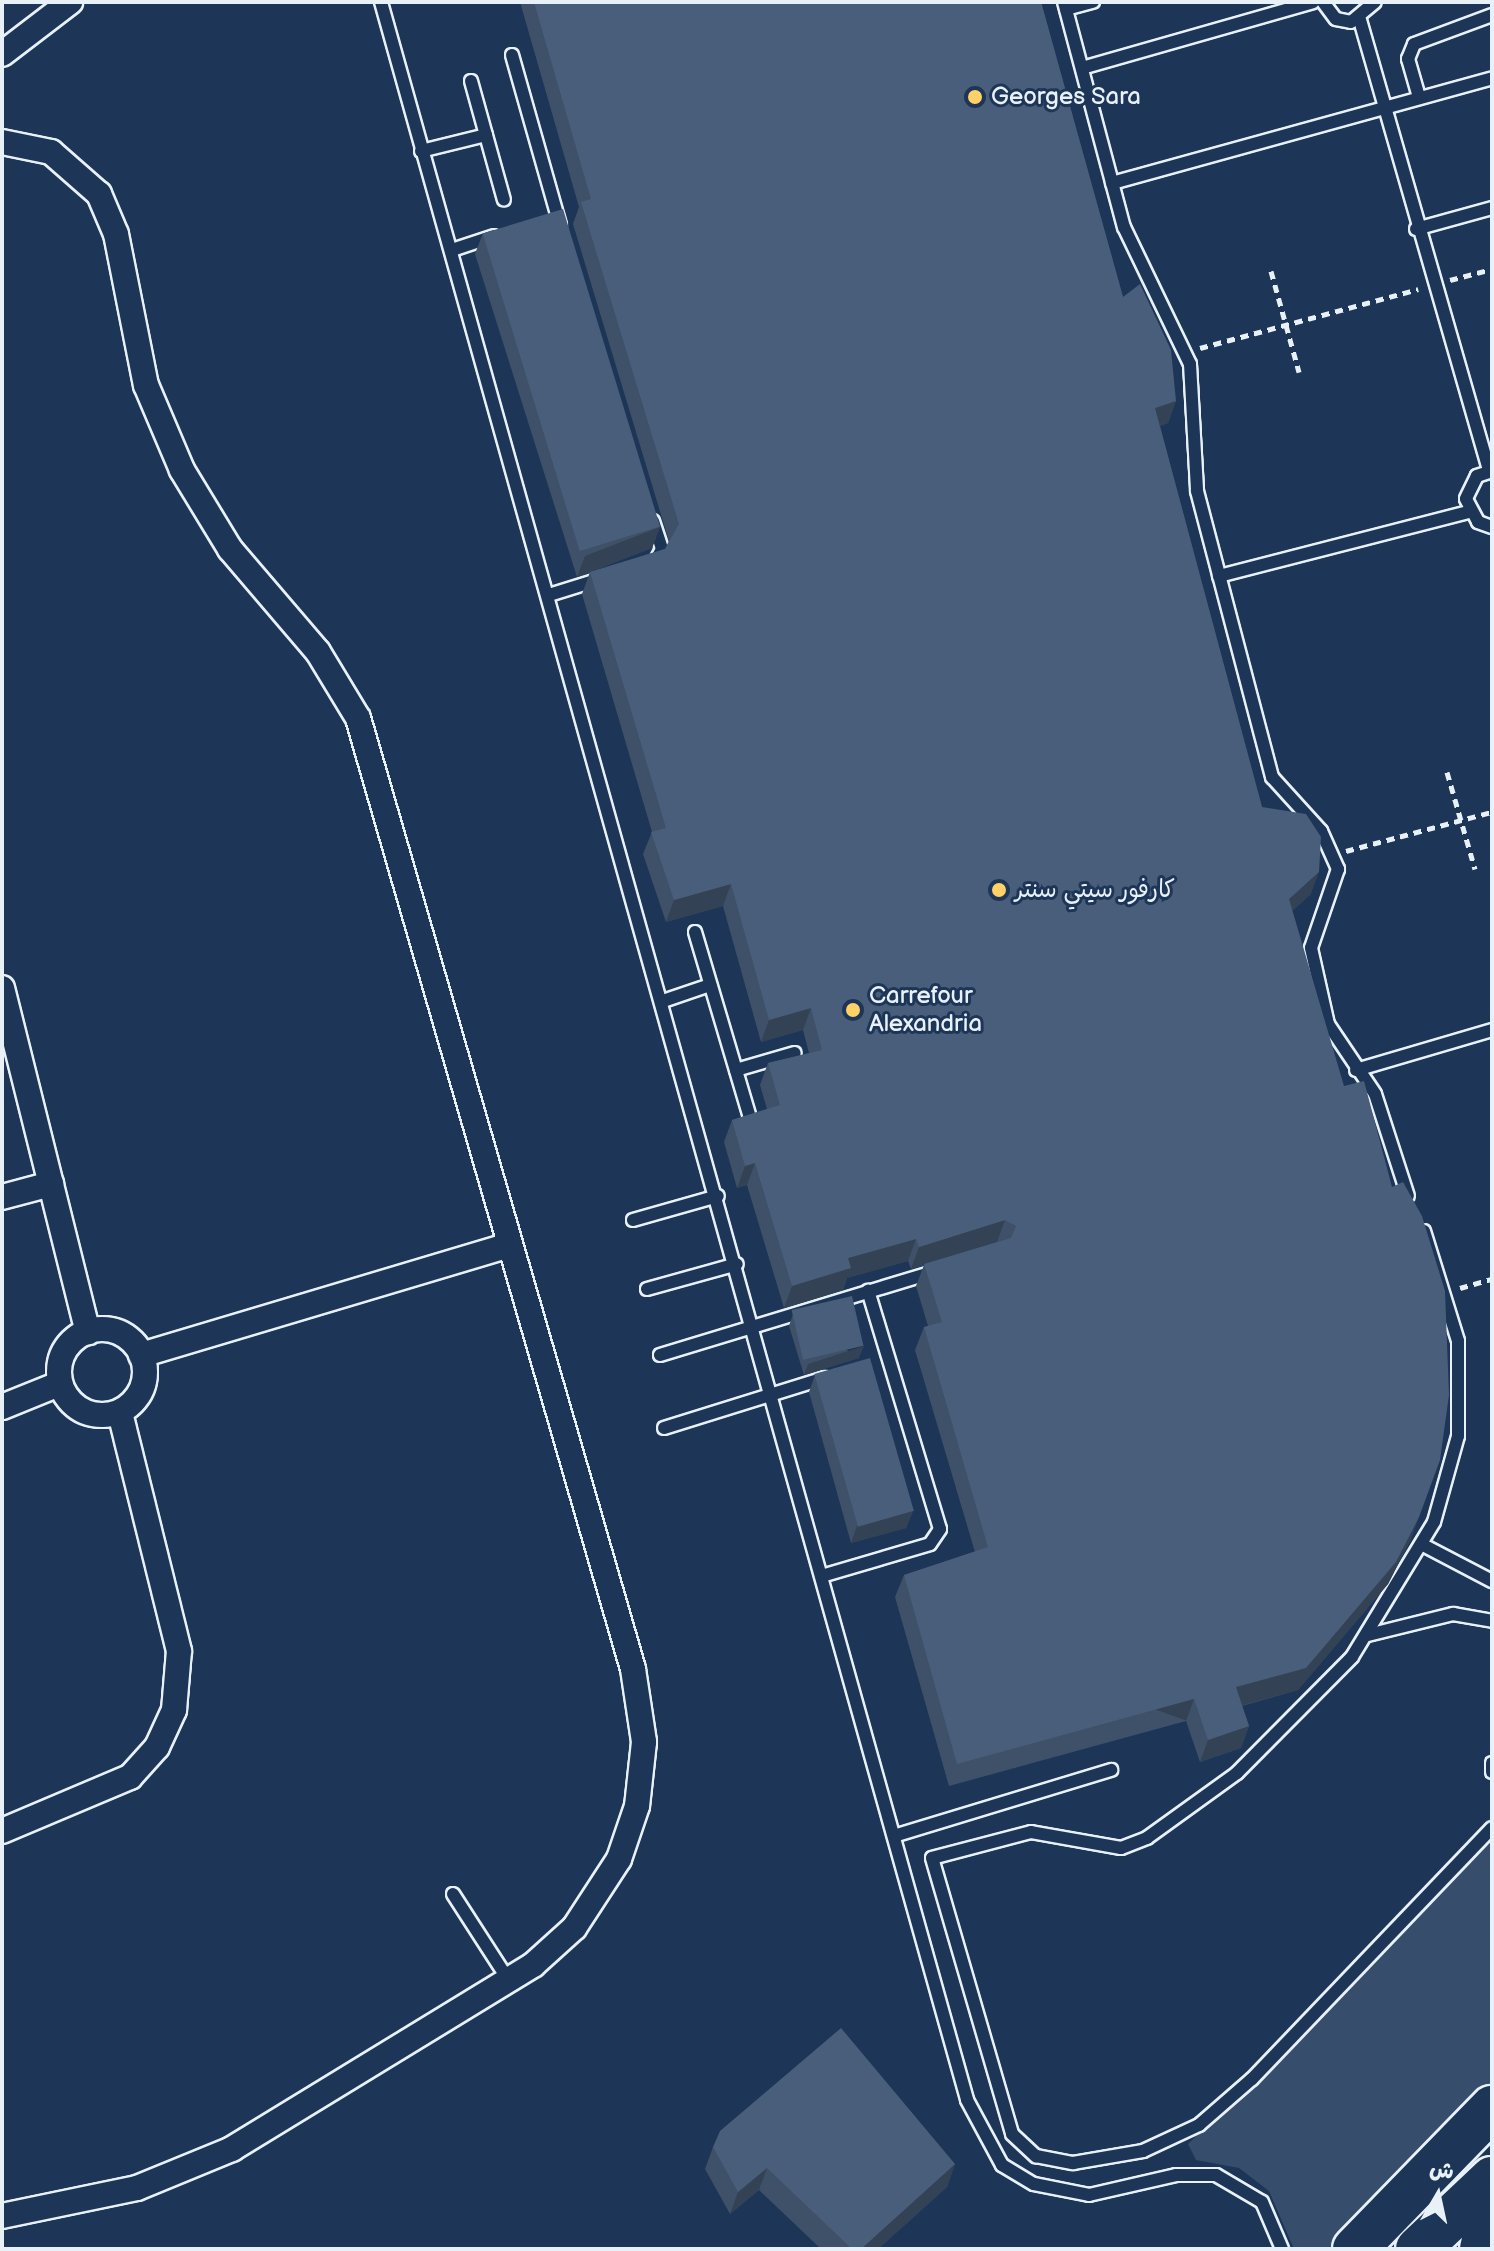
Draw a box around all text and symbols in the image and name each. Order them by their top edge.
place label: Georges Sara [991,83,1141,111]
marker: Georges Sara [966,88,984,106]
place label: كارفور سيتي سنتر [1015,876,1175,904]
marker: كارفور سيتي سنتر [990,881,1008,899]
place label: Carrefour Alexandria [869,982,982,1038]
marker: Carrefour Alexandria [844,1001,862,1019]
north arrow [1398,2155,1478,2235]
text: ش [1428,2156,1456,2186]

